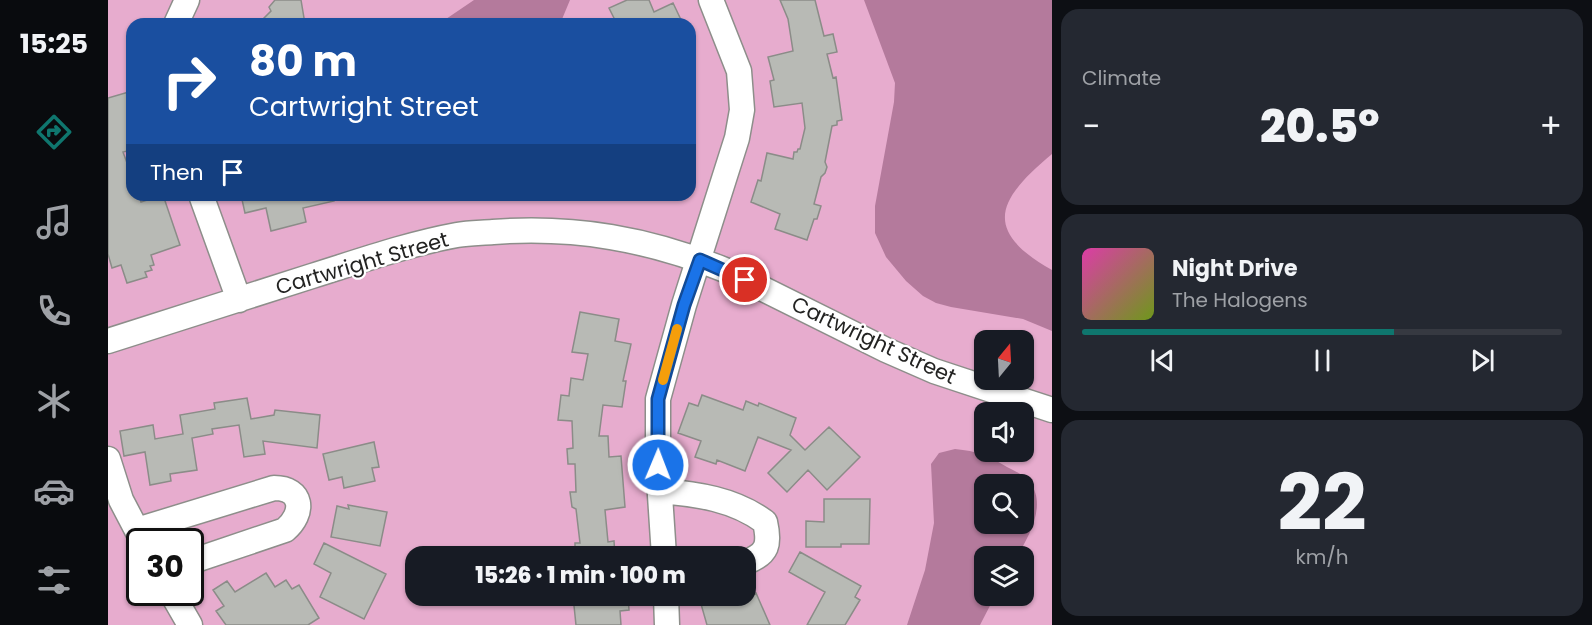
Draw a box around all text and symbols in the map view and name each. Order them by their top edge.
text: 15:25 [20,25,88,62]
text: 80 m [249,32,357,91]
icon: right [150,42,228,120]
text: Climate [1082,64,1161,92]
text: Cartwright Street [249,88,478,125]
text: 20.5° [1260,95,1380,158]
text: − [1082,103,1100,150]
text: + [1539,103,1562,150]
icon: directions [33,111,75,153]
icon: arrive [216,156,249,189]
text: Then [150,157,204,188]
icon: music [33,201,75,243]
street label: Cartwright Street [272,224,452,302]
text: Night Drive [1172,253,1298,284]
pin [719,254,770,305]
icon: arrive [728,263,761,296]
text: The Halogens [1172,286,1308,314]
street label: Cartwright Street [787,289,961,391]
icon: phone [33,290,75,332]
north arrow [974,330,1034,390]
map controls [974,330,1034,606]
icon: previous [1146,344,1179,377]
icon: pause [1306,344,1339,377]
icon: next [1466,344,1499,377]
icon: climate [33,380,75,422]
button: sound [974,402,1034,462]
position arrow [626,433,690,497]
text: 22 [1277,448,1367,557]
icon: car [33,470,75,512]
button: search [974,474,1034,534]
speed limit sign: 30 [126,528,204,606]
text: km/h [1295,543,1349,571]
button: layers [974,546,1034,606]
icon: filters [33,559,75,601]
text: 15:26 · 1 min · 100 m [475,560,686,591]

